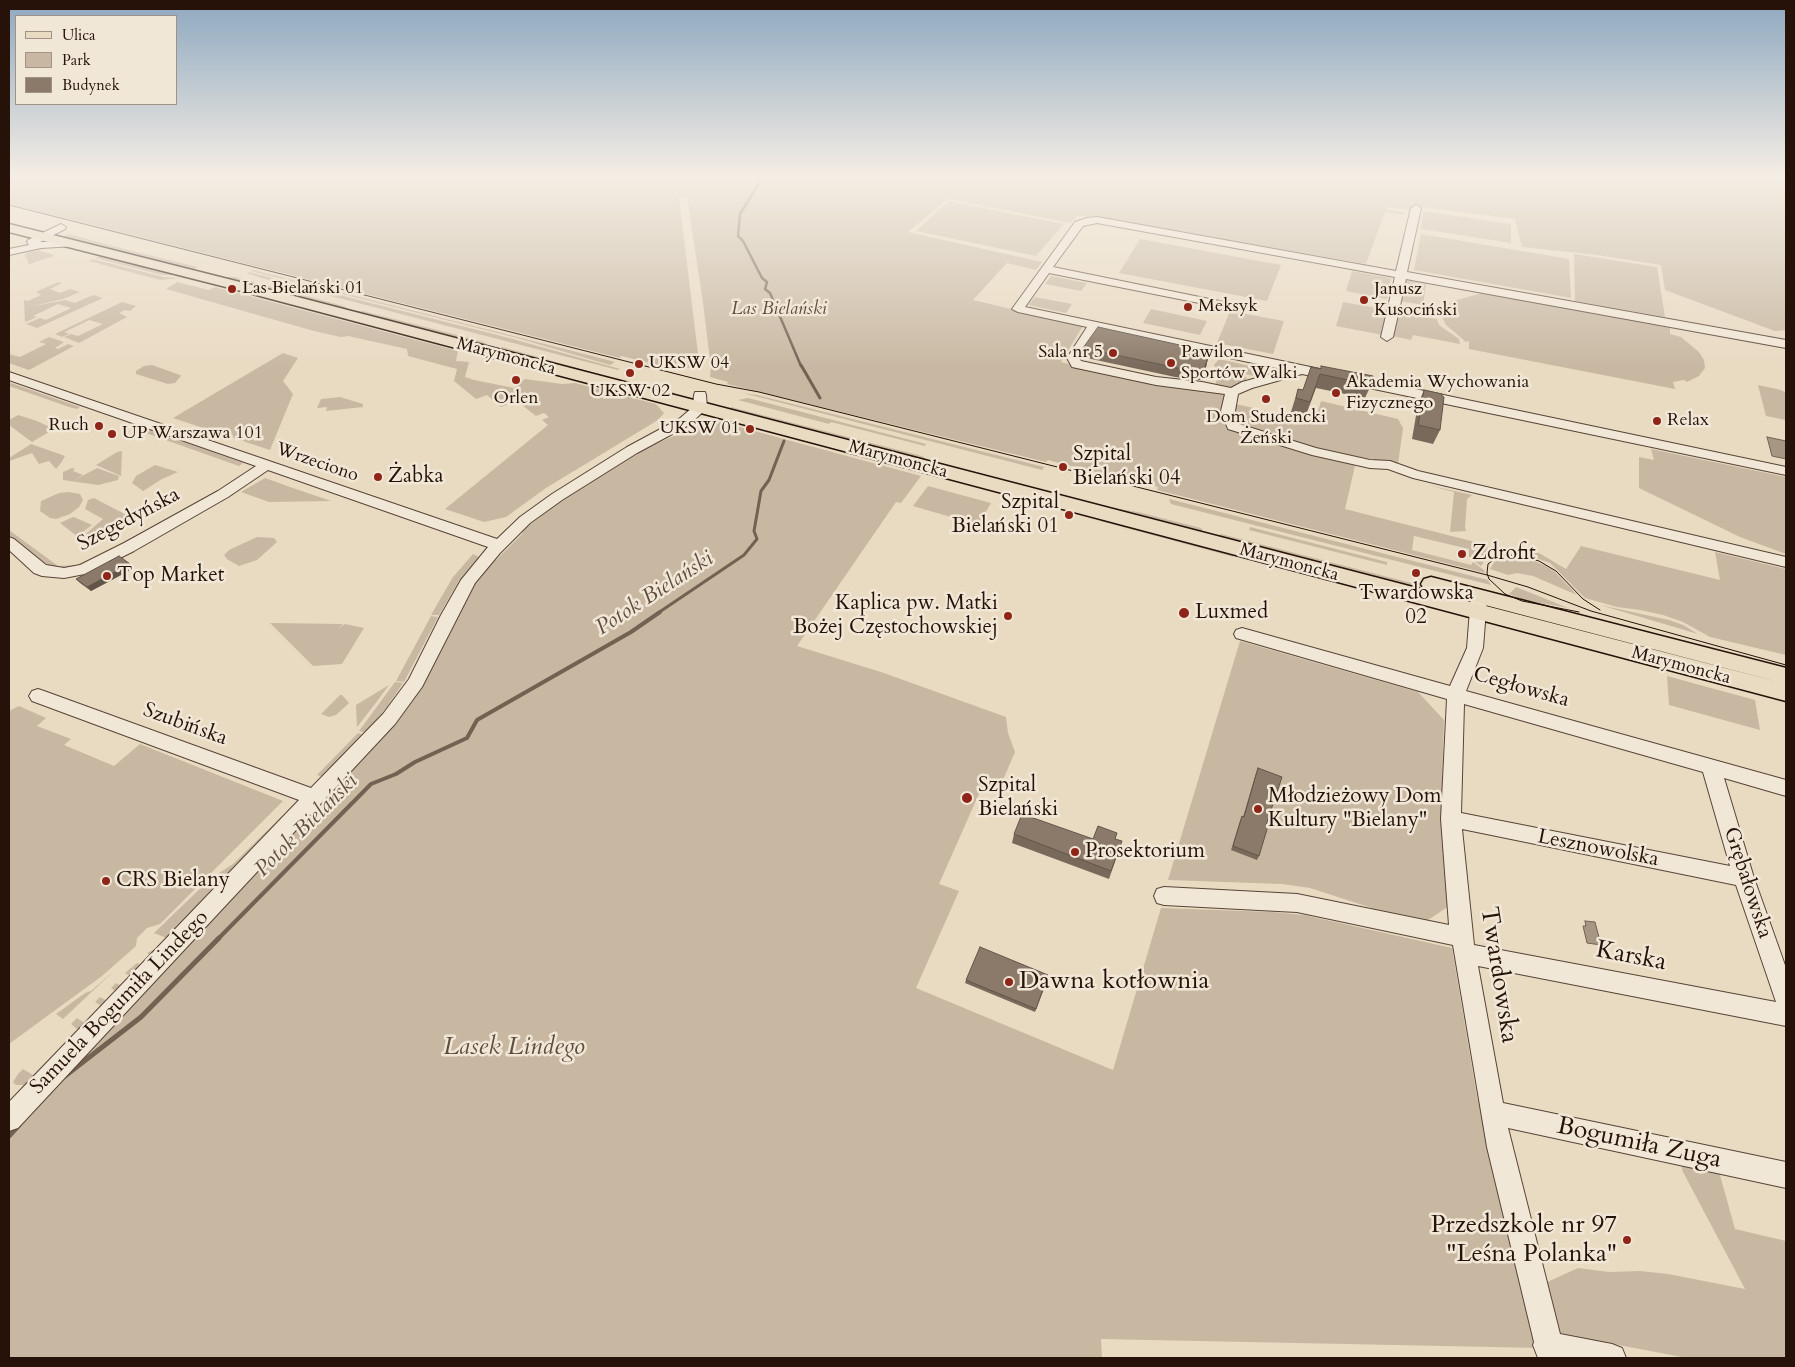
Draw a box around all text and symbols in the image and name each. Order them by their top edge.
legend [15,15,178,105]
text: Ulica [62,25,96,45]
text: Park [62,50,91,70]
text: Budynek [62,75,120,95]
place label: Las Bielański 01 [242,278,364,300]
place label: Janusz Kusociński [1374,279,1457,322]
marker: Las Bielański 01 [226,283,238,295]
marker: Janusz Kusociński [1358,294,1370,306]
place label: Meksyk [1198,296,1258,318]
park label: Las Bielański [731,299,827,321]
marker: Meksyk [1182,301,1194,313]
street label: Marymoncka [454,333,558,381]
place label: Sala nr 5 [1038,342,1103,364]
place label: Pawilon Sportów Walki [1181,342,1298,384]
marker: Sala nr 5 [1107,347,1119,359]
place label: UKSW 04 [649,353,729,375]
marker: Pawilon Sportów Walki [1165,357,1177,369]
marker: UKSW 04 [633,358,645,370]
marker: UKSW 02 [624,367,636,379]
place label: Akademia Wychowania Fizycznego [1346,372,1529,414]
marker: Orlen [510,374,522,386]
place label: UKSW 02 [590,381,670,403]
marker: Akademia Wychowania Fizycznego [1330,387,1342,399]
place label: Orlen [493,388,539,410]
marker: Dom Studencki Żeński [1260,393,1272,405]
place label: Dom Studencki Żeński [1206,407,1326,449]
place label: Relax [1667,410,1709,432]
place label: Ruch [49,415,89,437]
marker: Relax [1651,415,1663,427]
place label: UKSW 01 [660,418,740,440]
marker: Ruch [93,420,105,432]
place label: UP Warszawa 101 [122,423,263,445]
marker: UKSW 01 [744,423,756,435]
marker: UP Warszawa 101 [106,428,118,440]
street label: Marymoncka [846,436,950,484]
street label: Wrzeciono [273,439,361,487]
place label: Szpital Bielański 04 [1073,442,1180,492]
marker: Szpital Bielański 04 [1057,461,1069,473]
place label: Żabka [388,464,444,490]
marker: Żabka [372,471,384,483]
street label: Szegedyńska [73,483,185,557]
place label: Szpital Bielański 01 [952,490,1059,540]
marker: Szpital Bielański 01 [1063,509,1075,521]
street label: Marymoncka [1237,539,1341,587]
place label: Zdrofit [1472,541,1536,567]
water label: Potok Bielański [591,546,719,642]
marker: Zdrofit [1456,548,1468,560]
place label: Top Market [117,563,224,589]
marker: Twardowska 02 [1410,567,1422,579]
marker: Top Market [101,570,113,582]
place label: Twardowska 02 [1358,581,1474,631]
place label: Kaplica pw. Matki Bożej Częstochowskiej [793,591,998,641]
place label: Luxmed [1195,600,1268,626]
marker: Luxmed [1177,606,1191,620]
marker: Kaplica pw. Matki Bożej Częstochowskiej [1002,610,1014,622]
street label: Marymoncka [1629,642,1733,690]
street label: Cegłowska [1470,662,1572,714]
street label: Szubińska [139,698,231,752]
water label: Potok Bielański [250,769,364,883]
place label: Szpital Bielański [978,773,1058,823]
place label: Młodzieżowy Dom Kultury "Bielany" [1268,784,1441,834]
marker: Szpital Bielański [960,791,974,805]
marker: Młodzieżowy Dom Kultury "Bielany" [1252,803,1264,815]
street label: Grębałowska [1717,824,1777,942]
street label: Lesznowolska [1535,825,1661,873]
place label: Prosektorium [1085,839,1205,865]
marker: Prosektorium [1069,846,1081,858]
place label: CRS Bielany [116,868,230,894]
marker: CRS Bielany [100,875,112,887]
street label: Twardowska [1472,905,1524,1045]
street label: Samuela Bogumiła Lindego [25,906,215,1100]
street label: Karska [1593,935,1669,979]
place label: Dawna kotłownia [1019,967,1209,997]
marker: Dawna kotłownia [1003,976,1015,988]
park label: Lasek Lindego [443,1033,585,1063]
street label: Bogumiła Zuga [1554,1112,1724,1176]
place label: Przedszkole nr 97 "Leśna Polanka" [1431,1211,1617,1270]
marker: Przedszkole nr 97 "Leśna Polanka" [1621,1234,1633,1246]

